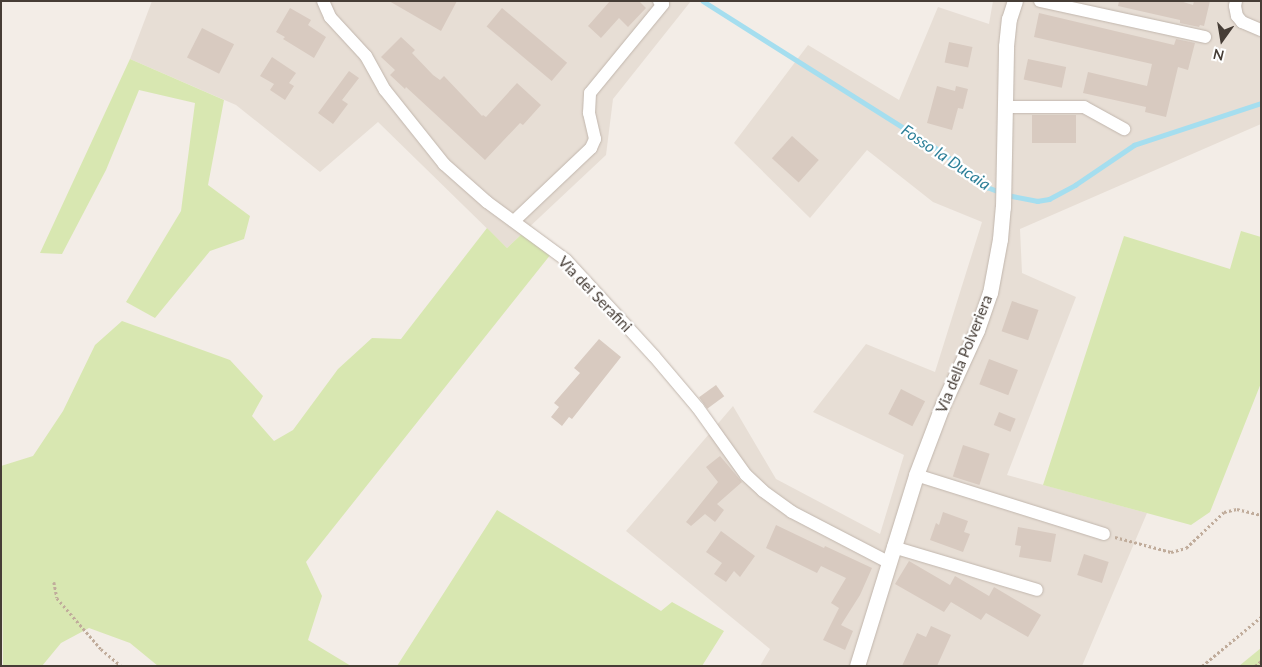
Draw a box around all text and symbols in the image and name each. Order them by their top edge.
north arrow [1197,15,1247,65]
text: N [1211,46,1226,65]
water label: Fosso la Ducaia [898,120,994,194]
street label: Via dei Serafini [554,252,636,336]
street label: Via della Polveriera [932,292,996,416]

